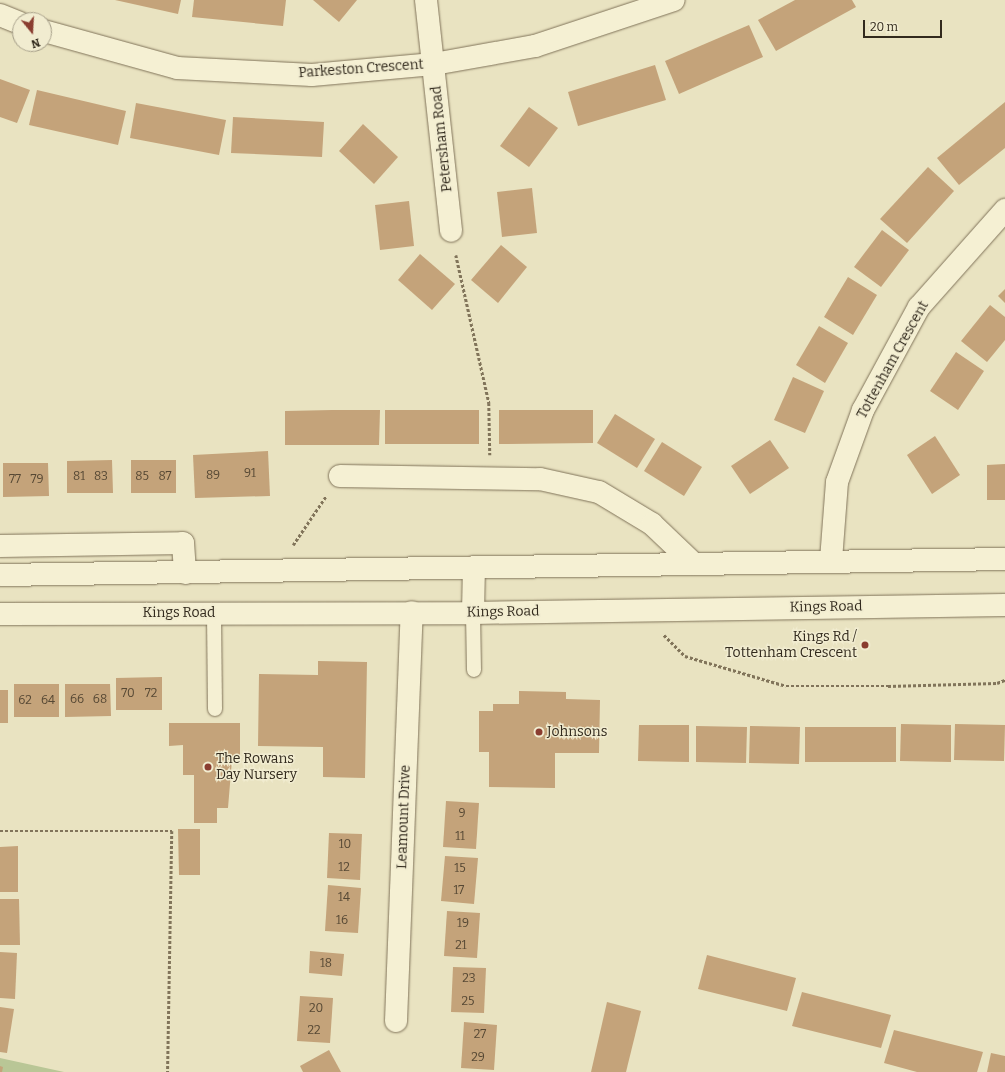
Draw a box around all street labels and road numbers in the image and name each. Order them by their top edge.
street label: Parkeston Crescent [298,56,424,82]
street label: Petersham Road [428,85,456,193]
street label: Tottenham Crescent [854,298,932,422]
street label: Kings Road [789,598,863,616]
street label: Kings Road [466,603,540,621]
street label: Kings Road [143,605,215,621]
street label: Leamount Drive [394,765,414,869]

